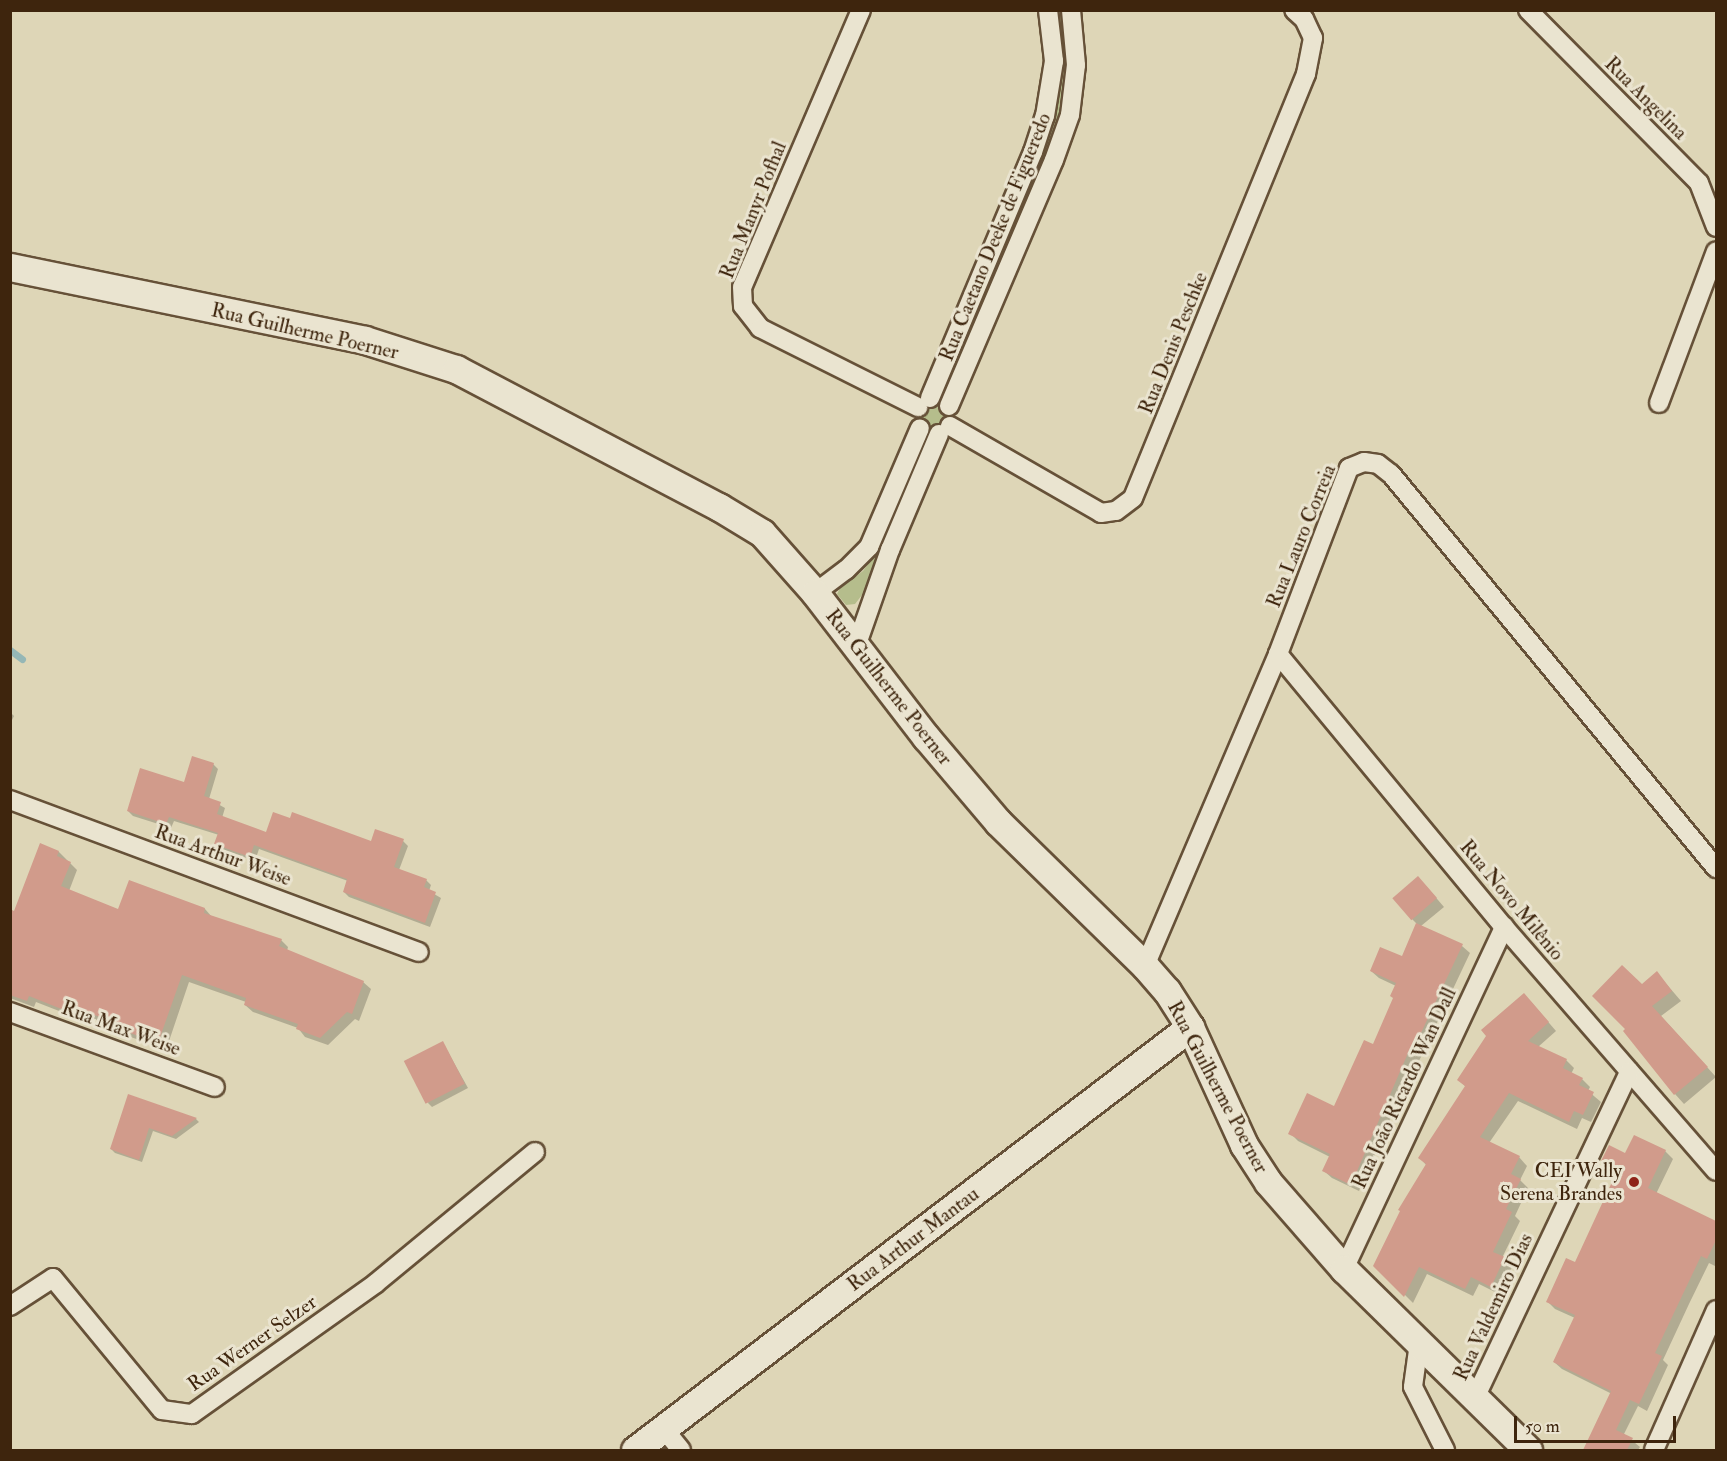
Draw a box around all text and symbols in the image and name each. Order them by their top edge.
street label: Rua Angelina [1600,52,1692,144]
street label: Rua Caetano Deeke de Figueredo [934,109,1056,365]
street label: Rua Manyr Pofhal [715,138,791,282]
street label: Rua Denis Peschke [1134,269,1212,417]
street label: Rua Guilherme Poerner [209,298,401,364]
street label: Rua Lauro Correia [1261,461,1341,611]
street label: Rua Guilherme Poerner [821,604,957,770]
street label: Rua Arthur Weise [152,819,294,891]
street label: Rua Novo Milênio [1455,835,1569,965]
street label: Rua João Ricardo Wan Dall [1347,984,1461,1192]
street label: Rua Max Weise [58,995,184,1061]
street label: Rua Guilherme Poerner [1162,997,1274,1177]
place label: CEI Wally Serena Brandes [1500,1158,1622,1205]
marker: CEI Wally Serena Brandes [1627,1175,1641,1189]
street label: Rua Arthur Mantau [842,1182,984,1296]
street label: Rua Valdemiro Dias [1448,1230,1538,1384]
street label: Rua Werner Selzer [183,1290,321,1396]
scale bar [1517,1404,1679,1442]
text: 50 m [1525,1415,1560,1438]

